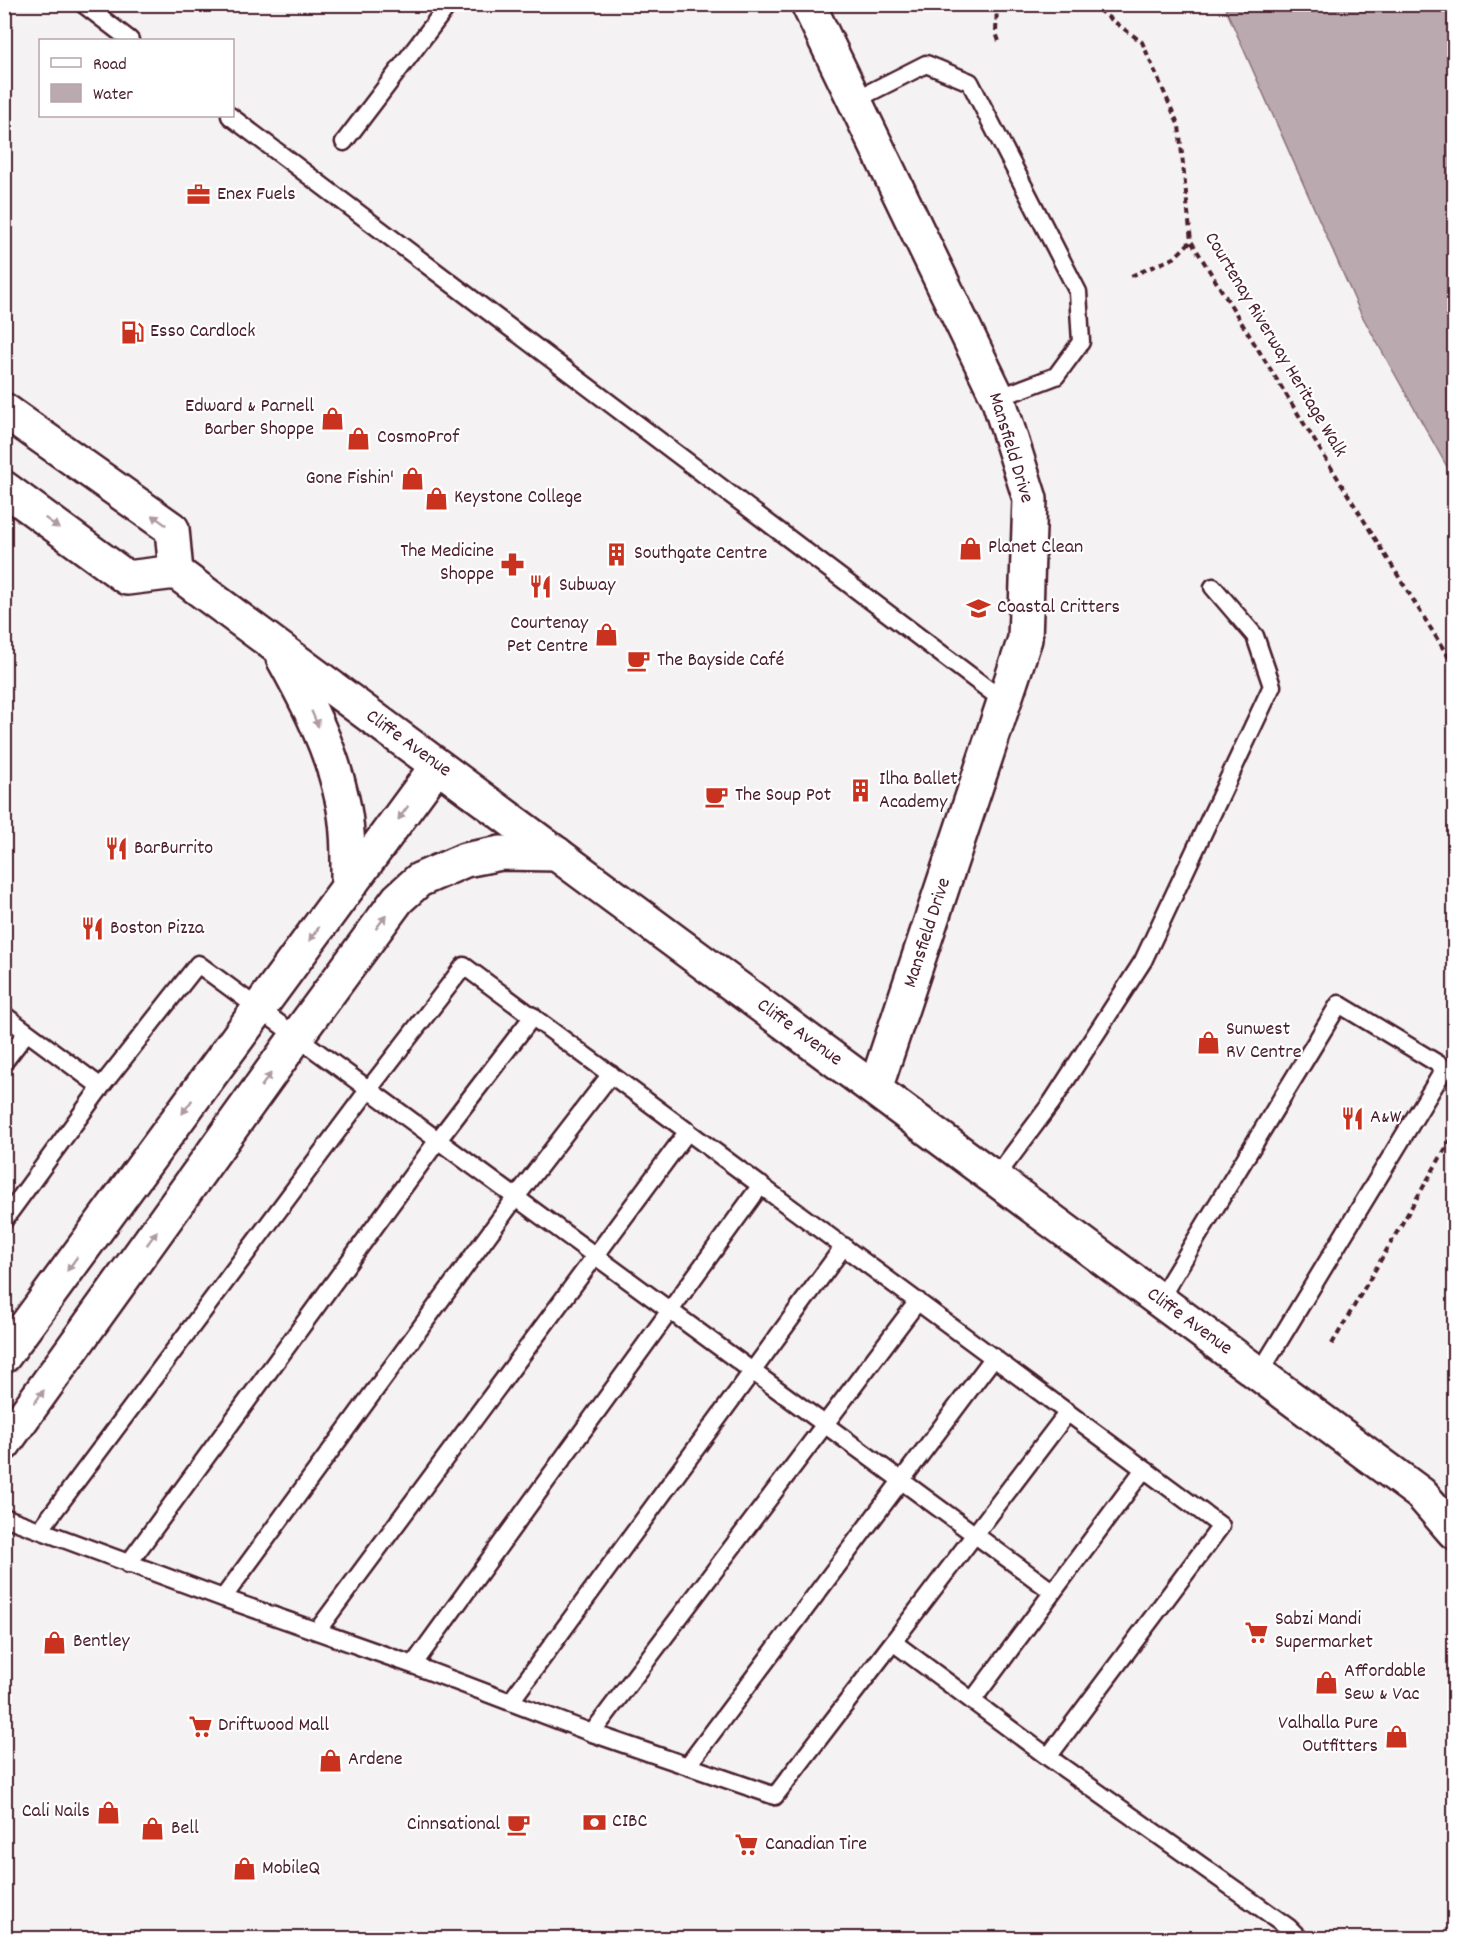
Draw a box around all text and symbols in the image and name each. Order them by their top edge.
legend [39,39,234,117]
text: Road [93,53,127,78]
text: Water [93,83,133,108]
place label: Enex Fuels [217,181,296,209]
office icon: Enex Fuels [186,182,212,208]
street label: Courtenay Riverway Heritage Walk [1197,227,1353,463]
place label: Esso Cardlock [150,318,255,346]
fuel station icon: Esso Cardlock [119,319,145,345]
street label: Mansfield Drive [980,389,1040,507]
place label: Edward & Parnell Barber Shoppe [185,393,314,444]
shop icon: Edward & Parnell Barber Shoppe [319,406,345,432]
place label: CosmoProf [377,424,460,452]
shop icon: CosmoProf [346,425,372,451]
place label: Gone Fishin' [305,465,394,493]
shop icon: Gone Fishin' [399,466,425,492]
place label: Keystone College [454,484,582,512]
shop icon: Keystone College [423,485,449,511]
one-way arrow [152,515,167,527]
one-way arrow [44,516,59,528]
place label: Planet Clean [988,534,1083,562]
shop icon: Planet Clean [957,535,983,561]
place label: The Medicine Shoppe [400,538,494,589]
place label: Southgate Centre [634,540,767,568]
building icon: Southgate Centre [603,541,629,567]
pharmacy icon: The Medicine Shoppe [499,551,525,577]
place label: Subway [559,572,616,600]
restaurant icon: Subway [528,573,554,599]
place label: Coastal Critters [997,594,1120,622]
school or university icon: Coastal Critters [966,595,992,621]
place label: Courtenay Pet Centre [507,610,589,661]
shop icon: Courtenay Pet Centre [593,622,619,648]
place label: The Bayside Café [657,647,784,675]
cafe icon: The Bayside Café [626,648,652,674]
street label: Cliffe Avenue [359,703,457,785]
one-way arrow [310,710,320,728]
place label: Ilha Ballet Academy [879,766,958,817]
building icon: Ilha Ballet Academy [848,778,874,804]
place label: The Soup Pot [735,782,831,810]
cafe icon: The Soup Pot [704,783,730,809]
one-way arrow [396,805,409,821]
place label: BarBurrito [134,835,213,863]
restaurant icon: BarBurrito [103,836,129,862]
street label: Mansfield Drive [897,874,959,992]
place label: Boston Pizza [110,915,205,943]
one-way arrow [374,915,386,930]
restaurant icon: Boston Pizza [79,916,105,942]
one-way arrow [308,926,320,942]
street label: Cliffe Avenue [750,992,848,1074]
place label: Sunwest RV Centre [1226,1016,1302,1067]
shop icon: Sunwest RV Centre [1195,1029,1221,1055]
one-way arrow [259,1072,271,1087]
one-way arrow [181,1099,193,1115]
place label: A&W [1370,1104,1402,1132]
restaurant icon: A&W [1339,1105,1365,1131]
one-way arrow [146,1231,158,1247]
one-way arrow [66,1257,78,1272]
street label: Cliffe Avenue [1140,1281,1238,1363]
one-way arrow [32,1389,44,1404]
place label: Sabzi Mandi Supermarket [1275,1606,1373,1657]
supermarket icon: Sabzi Mandi Supermarket [1244,1619,1270,1645]
place label: Bentley [73,1628,130,1656]
shop icon: Bentley [42,1629,68,1655]
place label: Affordable Sew & Vac [1344,1658,1426,1709]
shop icon: Affordable Sew & Vac [1313,1670,1339,1696]
place label: Valhalla Pure Outfitters [1278,1710,1378,1761]
place label: Driftwood Mall [218,1712,329,1740]
supermarket icon: Driftwood Mall [187,1713,213,1739]
shop icon: Valhalla Pure Outfitters [1383,1723,1409,1749]
place label: Ardene [348,1746,403,1774]
shop icon: Ardene [317,1747,343,1773]
place label: Cali Nails [22,1798,90,1826]
shop icon: Cali Nails [95,1799,121,1825]
place label: CIBC [612,1808,648,1836]
bank icon: CIBC [581,1809,607,1835]
place label: Cinnsational [407,1811,500,1839]
cafe icon: Cinnsational [505,1812,531,1838]
place label: Bell [171,1815,199,1843]
shop icon: Bell [140,1816,166,1842]
place label: Canadian Tire [765,1831,867,1859]
supermarket icon: Canadian Tire [734,1832,760,1858]
place label: MobileQ [262,1855,320,1883]
shop icon: MobileQ [231,1856,257,1882]

